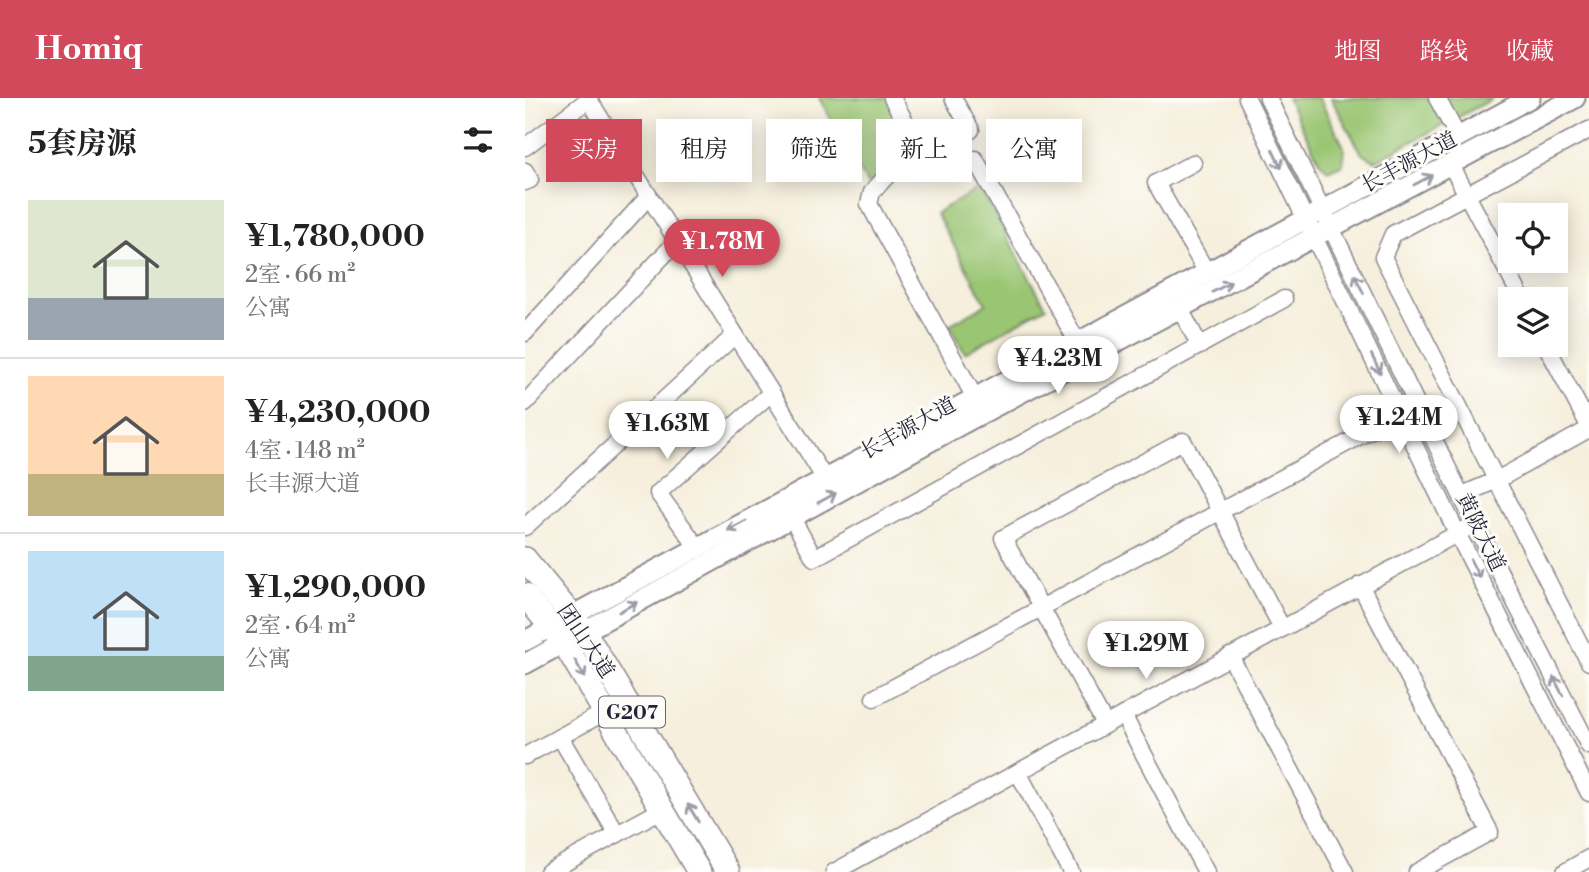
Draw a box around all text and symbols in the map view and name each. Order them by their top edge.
text: Homiq [35,29,143,70]
text: 地图 [1334,37,1382,67]
text: 路线 [1420,37,1468,67]
text: 收藏 [1506,37,1554,67]
chip: 买房 [546,119,642,182]
chip: 租房 [656,119,752,182]
chip: 筛选 [766,119,862,182]
chip: 新上 [876,119,972,182]
chip: 公寓 [986,119,1082,182]
icon: filters [459,121,497,159]
text: 5套房源 [28,125,137,163]
street label: 长丰源大道 [1357,127,1462,199]
one-way arrow [1271,148,1284,169]
one-way arrow [1412,173,1433,186]
map controls [1498,203,1568,357]
button: locate [1498,203,1568,273]
text: ¥1,780,000 [245,218,425,256]
pin: ¥1.78M [665,220,779,279]
icon: home [84,228,168,312]
text: ¥1.78M [680,228,764,256]
text: 2室 · 66 m² [245,261,355,289]
one-way arrow [1352,274,1366,295]
one-way arrow [1211,279,1232,293]
button: layers [1498,287,1568,357]
text: 公寓 [245,294,291,322]
pin: ¥4.23M [1001,336,1115,396]
text: ¥4.23M [1014,345,1102,373]
one-way arrow [1370,353,1383,374]
street label: 长丰源大道 [856,392,961,466]
text: ¥4,230,000 [245,394,431,432]
pin: ¥1.24M [1342,396,1456,455]
pin: ¥1.63M [610,402,724,461]
icon: home [84,404,168,488]
text: ¥1.24M [1356,404,1442,432]
text: ¥1.63M [625,410,709,438]
text: 4室 · 148 m² [245,437,365,465]
text: 长丰源大道 [245,470,360,498]
street label: 黄陂大道 [1450,489,1510,576]
one-way arrow [816,491,837,504]
one-way arrow [728,520,748,534]
one-way arrow [1469,558,1483,579]
text: ¥1,290,000 [245,569,426,607]
icon: home [84,579,168,663]
street label: 团山大道 [551,599,619,684]
one-way arrow [617,600,637,614]
text: 2室 · 64 m² [245,612,355,640]
pin: ¥1.29M [1089,622,1203,681]
text: ¥1.29M [1103,630,1189,658]
text: 公寓 [245,645,291,673]
one-way arrow [573,659,587,679]
one-way arrow [1551,676,1564,697]
road number: G207 [599,696,665,727]
one-way arrow [686,804,700,824]

